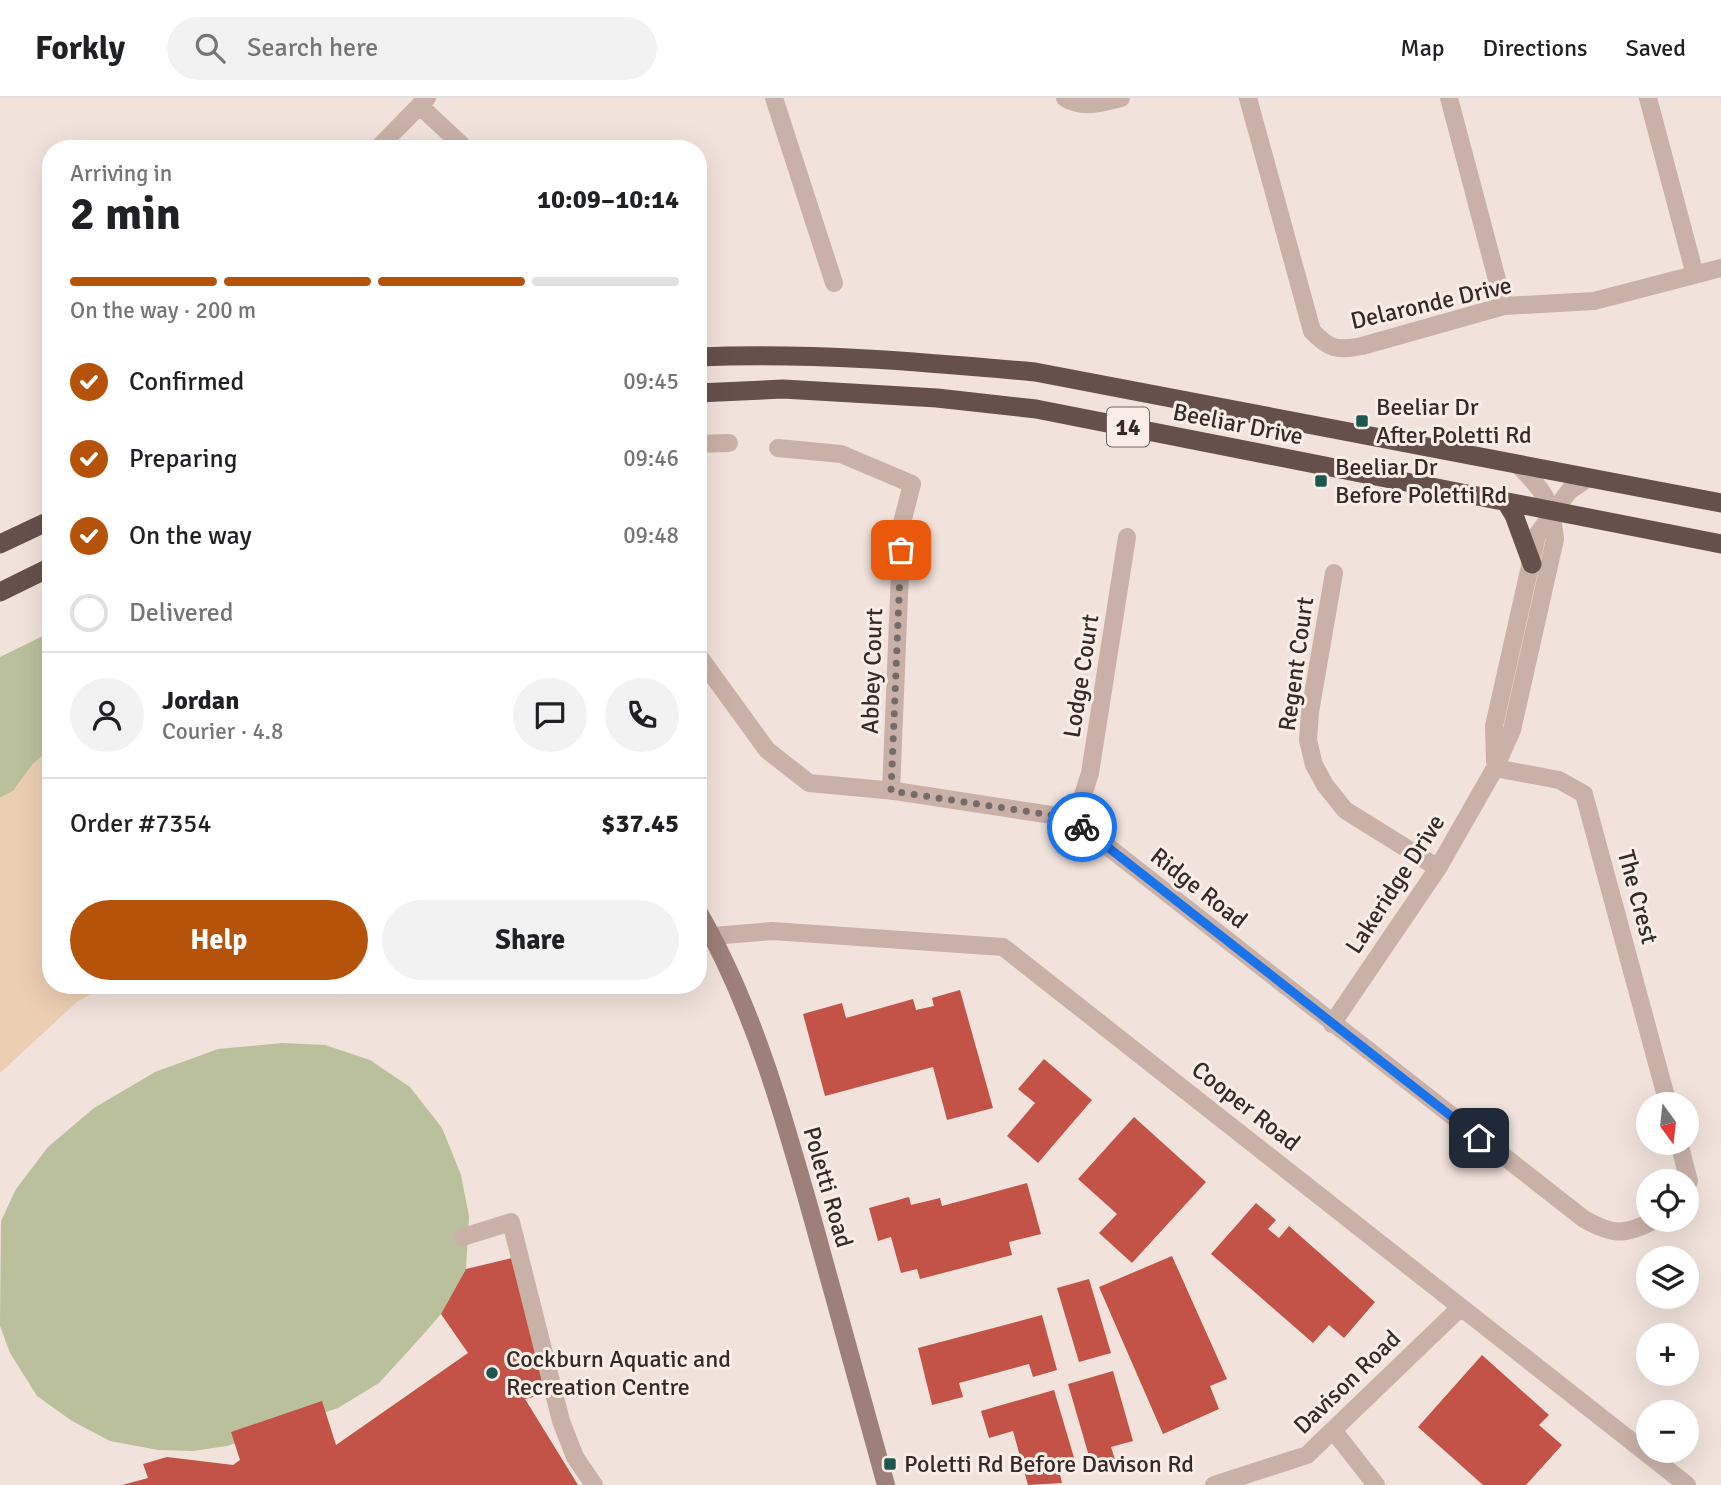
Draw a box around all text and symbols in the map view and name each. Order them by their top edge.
search box [167,17,657,80]
text: Forkly [35,28,125,69]
icon: search [191,29,229,67]
text: Search here [247,32,378,64]
text: Map [1400,33,1445,63]
text: Directions [1483,33,1588,63]
text: Saved [1626,33,1686,63]
text: Arriving in [70,159,172,188]
text: 10:09–10:14 [537,184,679,216]
text: 2 min [70,186,181,242]
street label: Delaronde Drive [1347,270,1515,336]
text: On the way · 200 m [70,296,256,325]
icon: check [70,363,108,401]
text: Confirmed [129,366,244,398]
text: 09:45 [623,367,679,396]
place label: Beeliar Dr After Poletti Rd [1376,392,1532,450]
street label: Beeliar Drive [1170,397,1306,451]
road number: 14 [1107,408,1149,446]
marker: Beeliar Dr After Poletti Rd [1354,413,1370,429]
icon: check [70,440,108,478]
text: Preparing [129,443,237,475]
text: 09:46 [623,444,679,473]
place label: Beeliar Dr Before Poletti Rd [1335,452,1507,510]
marker: Beeliar Dr Before Poletti Rd [1313,473,1329,489]
icon: check [70,517,108,555]
text: On the way [129,520,252,552]
pin [871,520,931,580]
text: 09:48 [623,521,679,550]
icon: bag [882,531,920,569]
street label: Regent Court [1272,595,1320,733]
text: Delivered [129,597,234,629]
street label: Abbey Court [855,608,889,734]
street label: Lodge Court [1056,612,1106,740]
button: person [70,678,144,752]
button: chat [513,678,587,752]
button: phone [605,678,679,752]
text: Jordan [162,685,239,717]
text: Courier · 4.8 [162,717,283,746]
courier [1047,792,1117,862]
text: Order #7354 [70,808,211,840]
text: $37.45 [601,808,679,840]
icon: bike [1063,808,1101,846]
street label: Lakeridge Drive [1339,809,1451,959]
street label: Ridge Road [1144,841,1254,935]
street label: The Crest [1611,847,1665,947]
button: Help [70,900,368,980]
button: Share [382,900,679,980]
street label: Cooper Road [1186,1054,1306,1158]
north arrow [1636,1092,1699,1155]
map controls [1636,1092,1699,1463]
pin [1449,1108,1509,1168]
icon: home [1460,1119,1498,1157]
street label: Poletti Road [796,1123,860,1251]
button: locate [1636,1169,1699,1232]
button: layers [1636,1246,1699,1309]
button: + [1636,1323,1699,1386]
street label: Davison Road [1287,1324,1407,1440]
place label: Cockburn Aquatic and Recreation Centre [506,1344,731,1402]
marker: Cockburn Aquatic and Recreation Centre [484,1365,500,1381]
button: − [1636,1400,1699,1463]
place label: Poletti Rd Before Davison Rd [904,1449,1194,1479]
marker: Poletti Rd Before Davison Rd [882,1456,898,1472]

